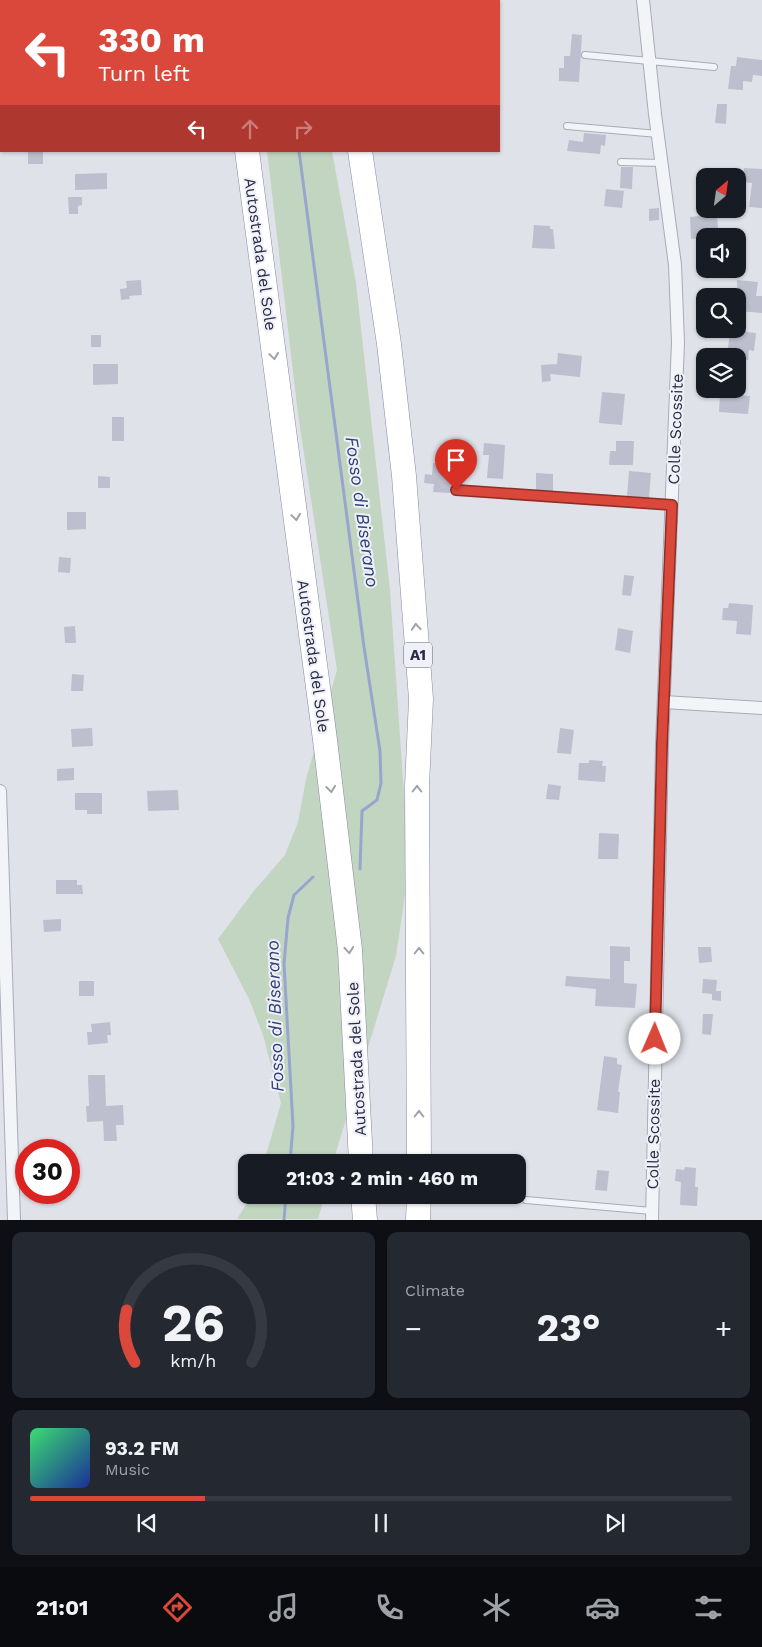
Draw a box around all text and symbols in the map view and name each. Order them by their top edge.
text: 330 m [98,19,205,61]
icon: left [15,20,80,85]
text: Turn left [98,61,190,86]
icon: left [183,115,211,143]
icon: ahead [236,115,264,143]
icon: right [289,115,317,143]
north arrow [696,168,746,218]
map controls [696,168,746,398]
street label: Autostrada del Sole [240,176,281,332]
button: sound [696,228,746,278]
button: search [696,288,746,338]
button: layers [696,348,746,398]
one-way arrow [268,352,279,360]
street label: Colle Scossite [664,373,687,485]
water label: Fosso di Biserano [342,435,383,589]
pin [435,439,477,490]
icon: arrive [442,446,470,474]
one-way arrow [290,513,301,521]
street label: Autostrada del Sole [293,578,334,734]
one-way arrow [410,622,421,630]
road number: A1 [404,642,432,668]
one-way arrow [325,785,336,793]
one-way arrow [412,785,422,792]
water label: Fosso di Biserano [261,940,288,1092]
one-way arrow [344,946,355,954]
one-way arrow [414,947,424,955]
street label: Autostrada del Sole [343,981,370,1137]
position arrow [628,1012,680,1064]
street label: Colle Scossite [643,1078,664,1190]
one-way arrow [414,1110,424,1118]
speed limit sign: 30 [15,1139,80,1204]
text: 21:03 · 2 min · 460 m [286,1167,478,1190]
text: Climate [405,1281,465,1300]
text: 26 [162,1293,225,1354]
text: 23° [537,1306,601,1350]
text: − [405,1312,422,1345]
text: + [715,1312,732,1345]
text: km/h [170,1350,217,1371]
text: 93.2 FM [105,1437,179,1460]
text: Music [105,1460,150,1479]
icon: previous [133,1509,161,1537]
icon: pause [367,1509,395,1537]
icon: next [601,1509,629,1537]
icon: directions [160,1590,195,1625]
icon: music [266,1590,301,1625]
icon: phone [372,1590,407,1625]
icon: climate [479,1590,514,1625]
icon: car [585,1590,620,1625]
icon: filters [691,1590,726,1625]
text: 21:01 [36,1595,89,1620]

